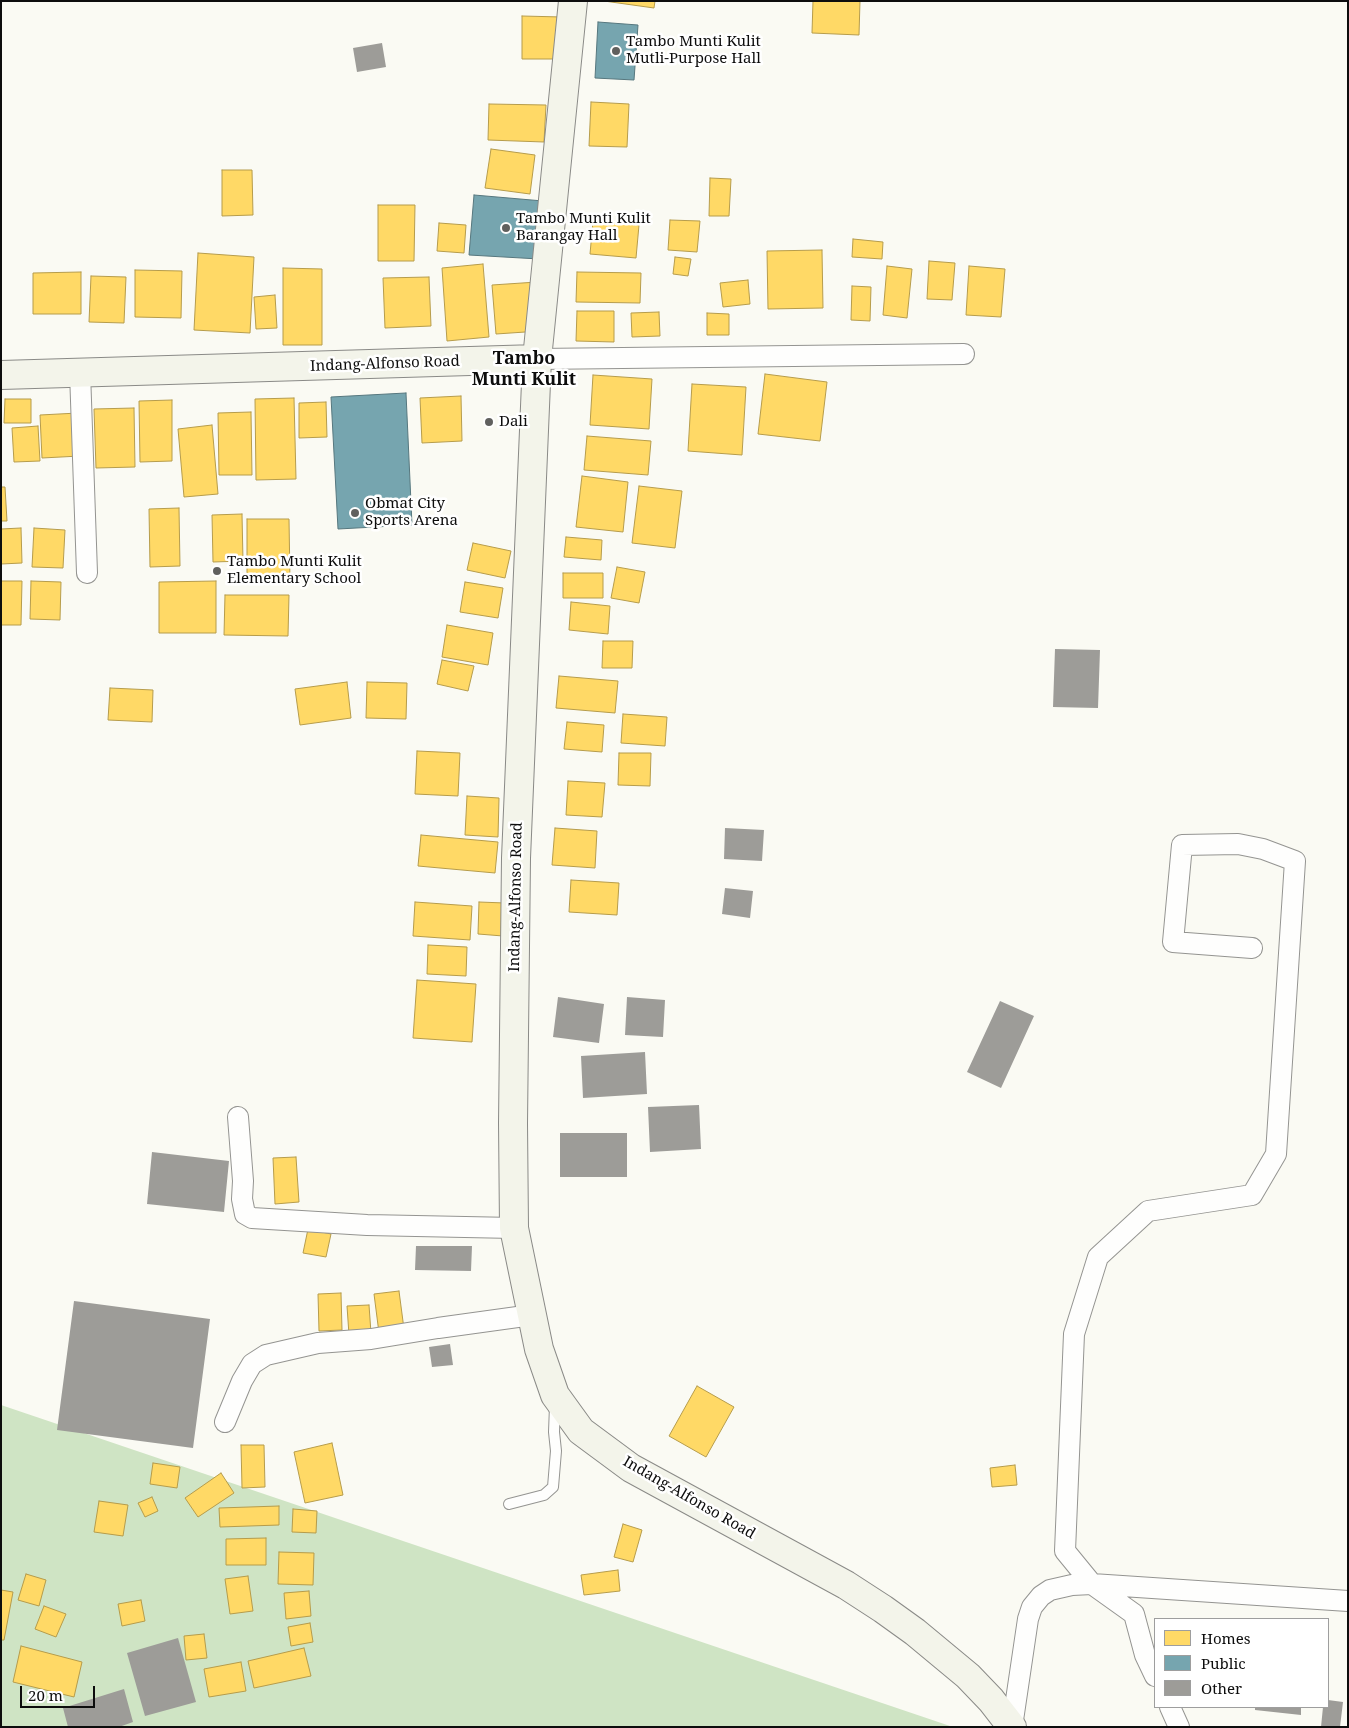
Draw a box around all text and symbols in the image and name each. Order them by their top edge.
place label: Tambo Munti Kulit Mutli-Purpose Hall [626,33,761,68]
marker: Tambo Munti Kulit Mutli-Purpose Hall [610,45,622,57]
place label: Tambo Munti Kulit Barangay Hall [516,210,651,245]
marker: Tambo Munti Kulit Barangay Hall [500,222,512,234]
district label: Tambo Munti Kulit [472,348,576,390]
street label: Indang-Alfonso Road [310,352,460,376]
place label: Dali [499,413,528,431]
marker: Dali [483,416,495,428]
place label: Obmat City Sports Arena [365,495,458,530]
marker: Obmat City Sports Arena [349,507,361,519]
place label: Tambo Munti Kulit Elementary School [227,553,362,588]
marker: Tambo Munti Kulit Elementary School [211,565,223,577]
street label: Indang-Alfonso Road [506,822,526,972]
street label: Indang-Alfonso Road [620,1453,758,1543]
legend [1154,1618,1329,1708]
text: Homes [1201,1628,1251,1648]
text: Public [1201,1653,1246,1673]
scale bar [22,1676,98,1708]
text: Other [1201,1678,1242,1698]
text: 20 m [28,1685,63,1705]

